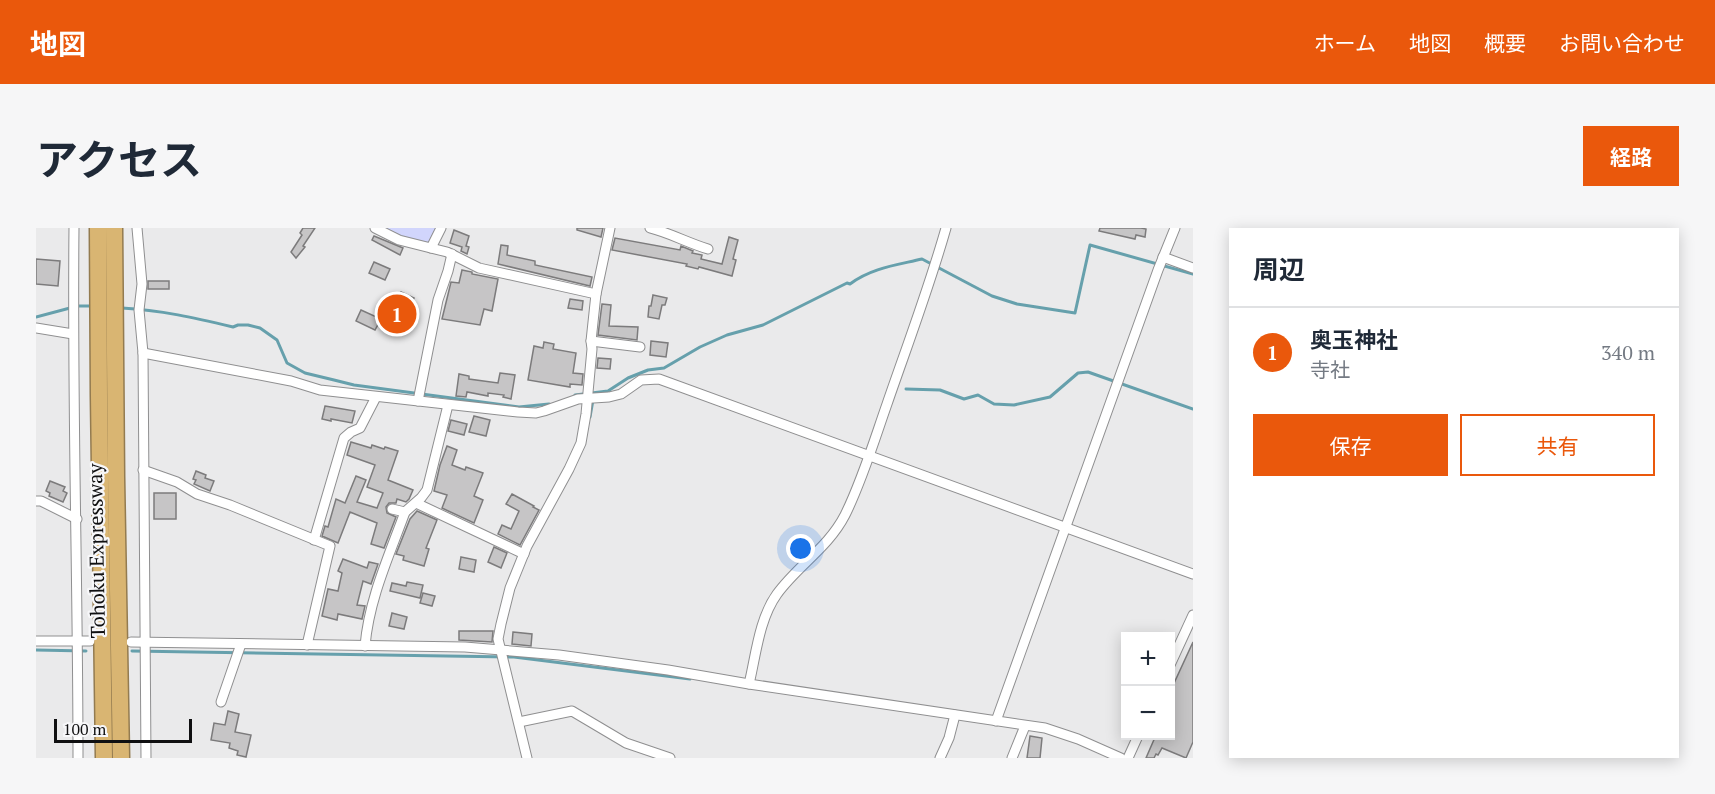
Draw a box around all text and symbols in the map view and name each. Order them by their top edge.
text: 地図 [30,25,86,62]
text: ホーム [1314,29,1376,57]
text: 地図 [1409,29,1451,57]
text: 概要 [1484,29,1526,57]
text: お問い合わせ [1559,29,1685,57]
button: 経路 [1583,126,1679,186]
text: アクセス [36,131,202,187]
text: 周辺 [1253,252,1305,286]
pin: 1 [378,292,416,337]
text: 奥玉神社 [1310,325,1398,354]
text: 1 [1267,339,1278,366]
text: 340 m [1601,339,1655,366]
text: 寺社 [1310,356,1350,383]
button: 保存 [1253,414,1448,476]
button: 共有 [1460,414,1655,476]
street label: Tohoku Expressway [81,462,111,639]
your location [786,534,815,563]
map controls [1121,632,1175,740]
button: + [1121,632,1175,686]
button: − [1121,686,1175,740]
scale bar [54,716,192,744]
text: 100 m [63,718,106,740]

